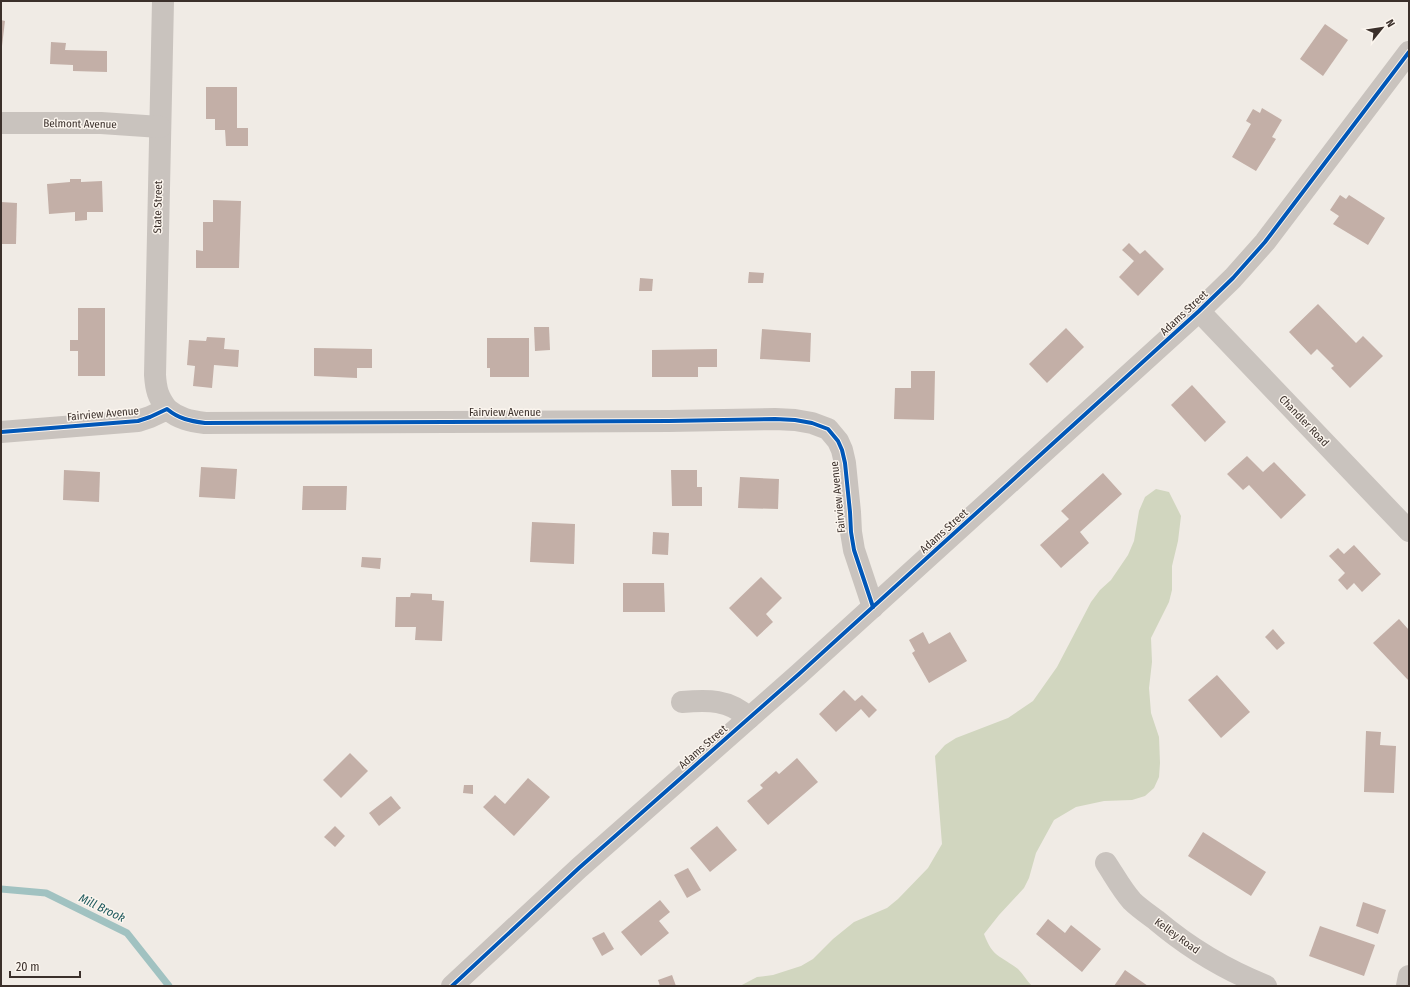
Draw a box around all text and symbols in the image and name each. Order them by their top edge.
north arrow [1362,8,1402,48]
text: N [1383,17,1398,29]
street label: Belmont Avenue [43,117,117,131]
street label: State Street [151,180,165,234]
street label: Adams Street [1158,288,1211,338]
street label: Chandler Road [1276,393,1332,449]
street label: Fairview Avenue [67,404,139,424]
street label: Fairview Avenue [469,406,541,419]
street label: Fairview Avenue [828,460,848,534]
street label: Adams Street [917,506,971,556]
street label: Adams Street [676,722,730,772]
water label: Mill Brook [77,891,127,925]
street label: Kelley Road [1152,915,1202,957]
scale bar [10,953,80,979]
text: 20 m [16,960,40,974]

